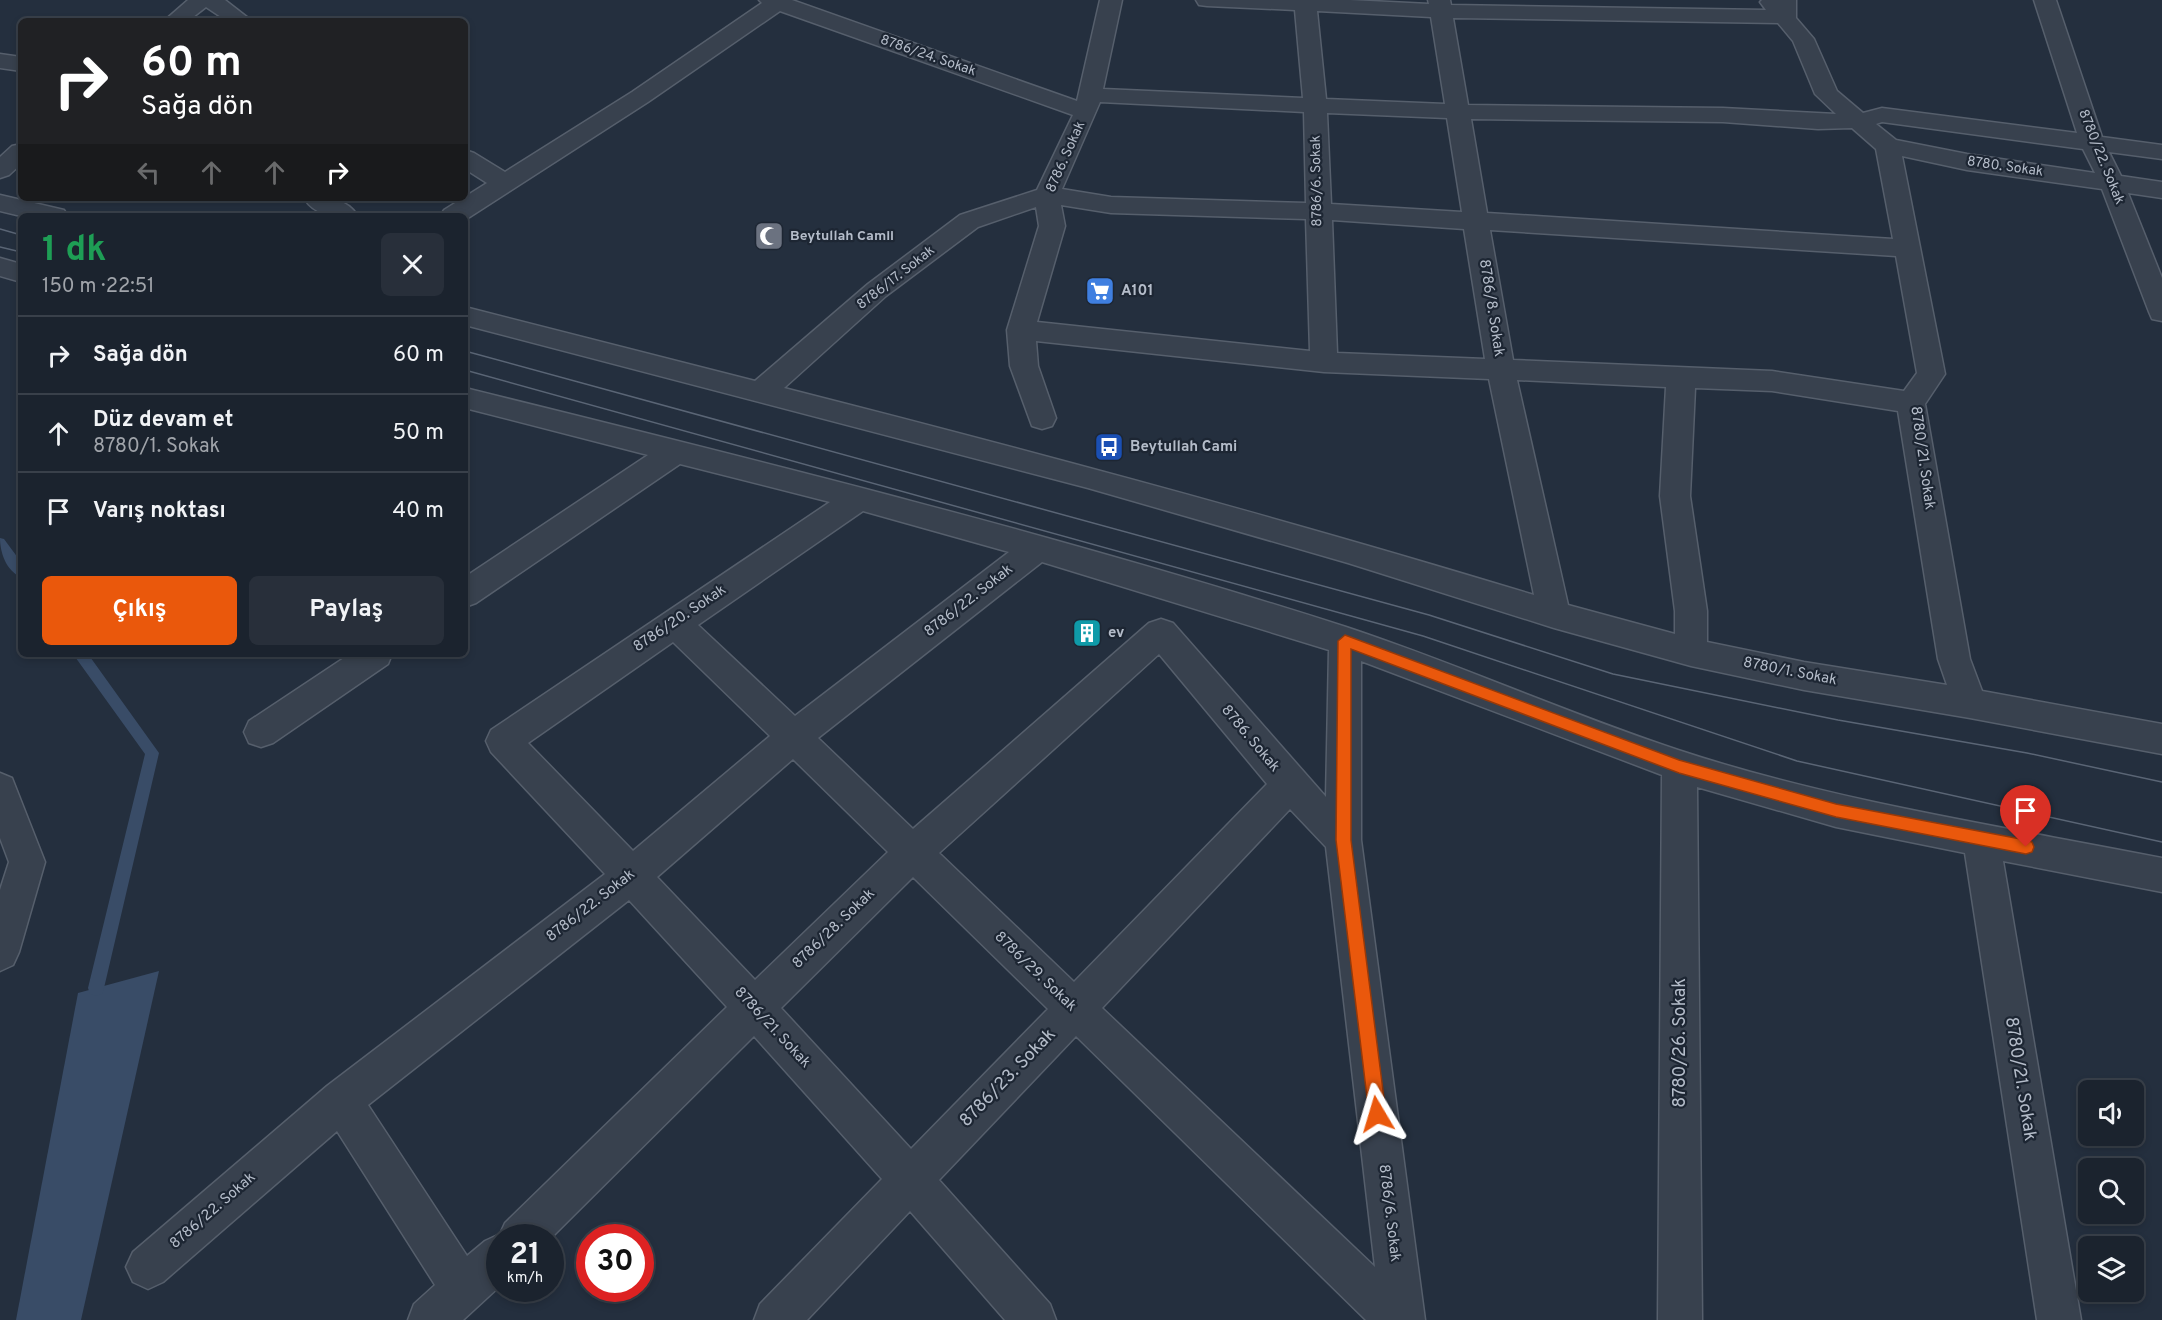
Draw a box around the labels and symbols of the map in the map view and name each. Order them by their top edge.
street label: 8786/24. Sokak [878,32,978,80]
street label: 8780/22. Sokak [2074,107,2128,207]
street label: 8786. Sokak [1043,119,1089,195]
street label: 8786/6. Sokak [1308,135,1326,227]
street label: 8780. Sokak [1966,153,2044,181]
mosque icon: Beytullah Camii [753,220,785,252]
place label: Beytullah Camii [790,228,894,245]
street label: 8786/17. Sokak [854,242,938,314]
street label: 8786/8. Sokak [1474,258,1508,358]
supermarket icon: A101 [1084,275,1116,307]
place label: A101 [1121,282,1153,301]
street label: 8780/21. Sokak [1905,405,1939,511]
bus stop icon: Beytullah Cami [1093,431,1125,463]
place label: Beytullah Cami [1130,438,1237,457]
street label: 8786/22. Sokak [921,560,1017,642]
street label: 8786/20. Sokak [630,581,730,657]
building icon: ev [1071,617,1103,649]
place label: ev [1108,624,1124,643]
street label: 8780/1. Sokak [1741,654,1839,690]
street label: 8786. Sokak [1216,702,1284,777]
pin [2000,785,2051,847]
street label: 8786/22. Sokak [543,865,639,947]
street label: 8786/28. Sokak [789,885,879,973]
street label: 8786/29. Sokak [990,928,1080,1016]
street label: 8780/26. Sokak [1669,978,1692,1108]
street label: 8786/21. Sokak [730,983,814,1073]
street label: 8780/21. Sokak [1999,1015,2041,1143]
street label: 8786/23. Sokak [955,1024,1061,1132]
position arrow [1345,1082,1409,1146]
street label: 8786/6. Sokak [1374,1163,1404,1263]
street label: 8786/22. Sokak [166,1168,260,1253]
speed limit sign: 30 [576,1224,654,1302]

